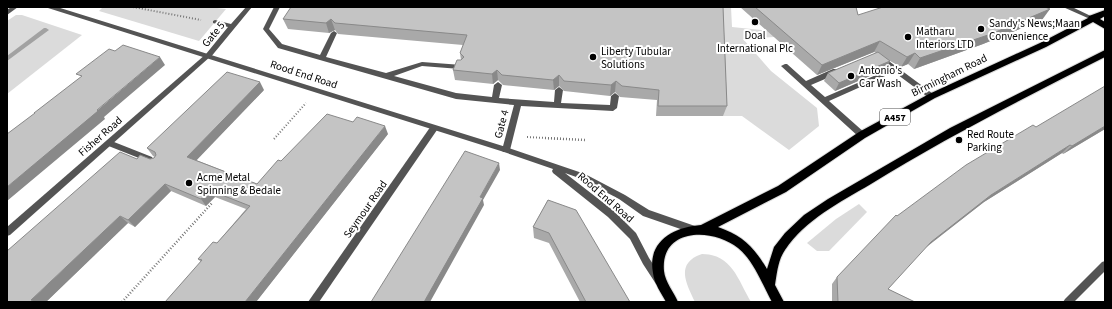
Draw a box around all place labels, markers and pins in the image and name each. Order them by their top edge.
place label: Sandy's News;Maan Convenience [989,16,1080,44]
marker: Doal International Plc [750,17,760,27]
place label: Matharu Interiors LTD [916,24,974,52]
marker: Sandy's News;Maan Convenience [976,24,986,34]
place label: Doal International Plc [717,28,793,56]
marker: Matharu Interiors LTD [903,32,913,42]
place label: Liberty Tubular Solutions [601,44,671,72]
marker: Liberty Tubular Solutions [588,52,598,62]
place label: Antonio's Car Wash [859,63,902,91]
marker: Antonio's Car Wash [846,71,856,81]
place label: Red Route Parking [967,127,1015,155]
marker: Red Route Parking [954,135,964,145]
place label: Acme Metal Spinning & Bedale [197,170,281,198]
marker: Acme Metal Spinning & Bedale [184,178,194,188]

